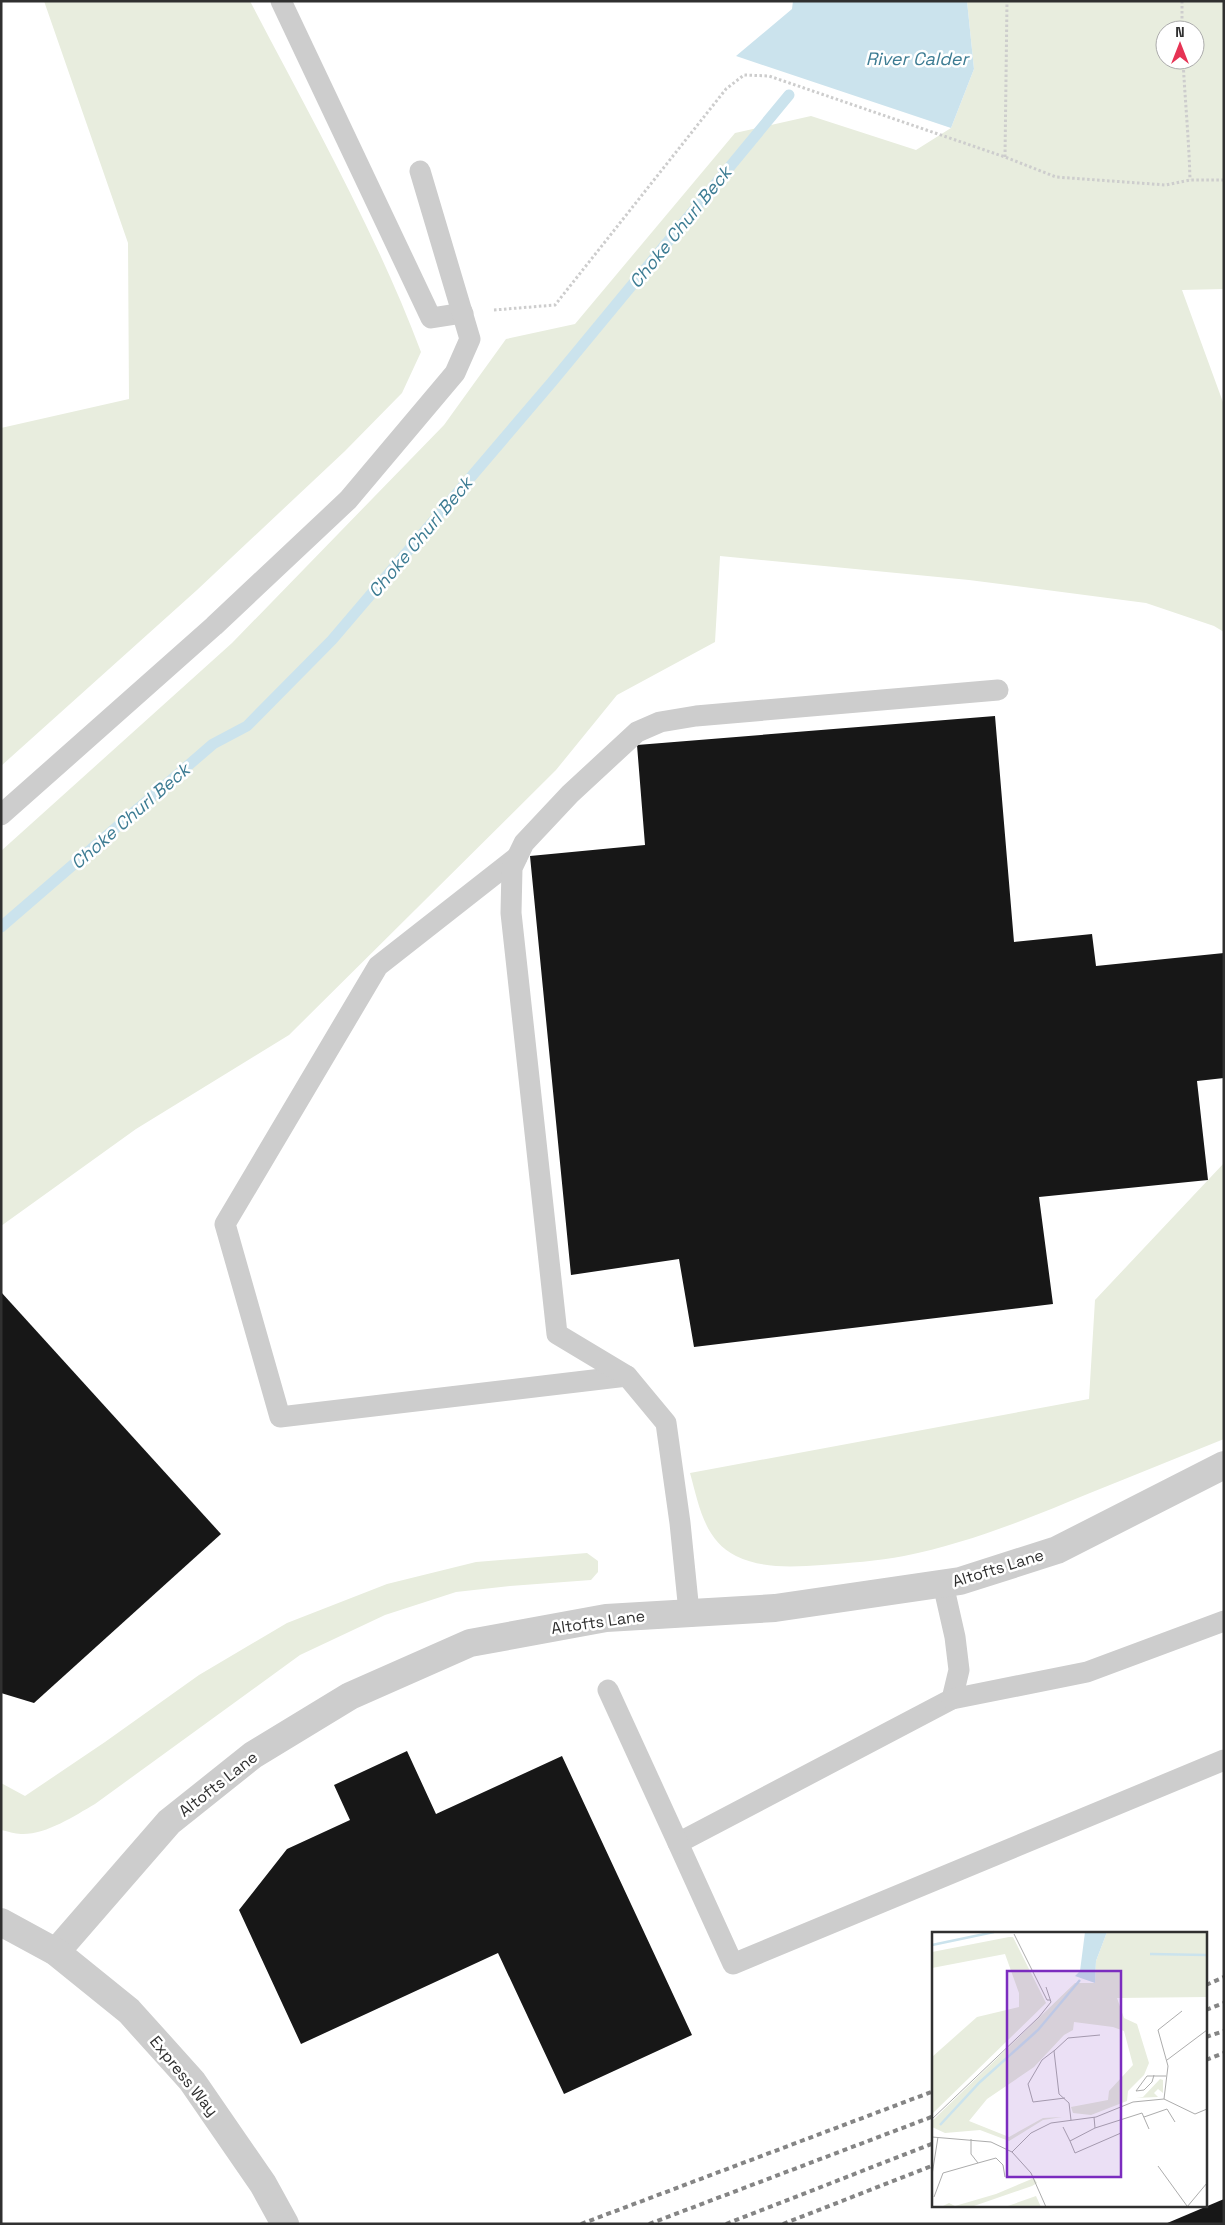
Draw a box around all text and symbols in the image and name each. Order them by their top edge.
north arrow [1155,20,1205,70]
text: N [1175,23,1185,41]
water label: River Calder [866,47,970,70]
water label: Choke Churl Beck [624,159,738,293]
water label: Choke Churl Beck [363,470,479,602]
water label: Choke Churl Beck [66,756,196,874]
street label: Altofts Lane [950,1544,1046,1592]
street label: Altofts Lane [550,1605,646,1639]
street label: Altofts Lane [174,1747,262,1821]
inset map [932,1932,1208,2208]
street label: Express Way [145,2032,223,2120]

